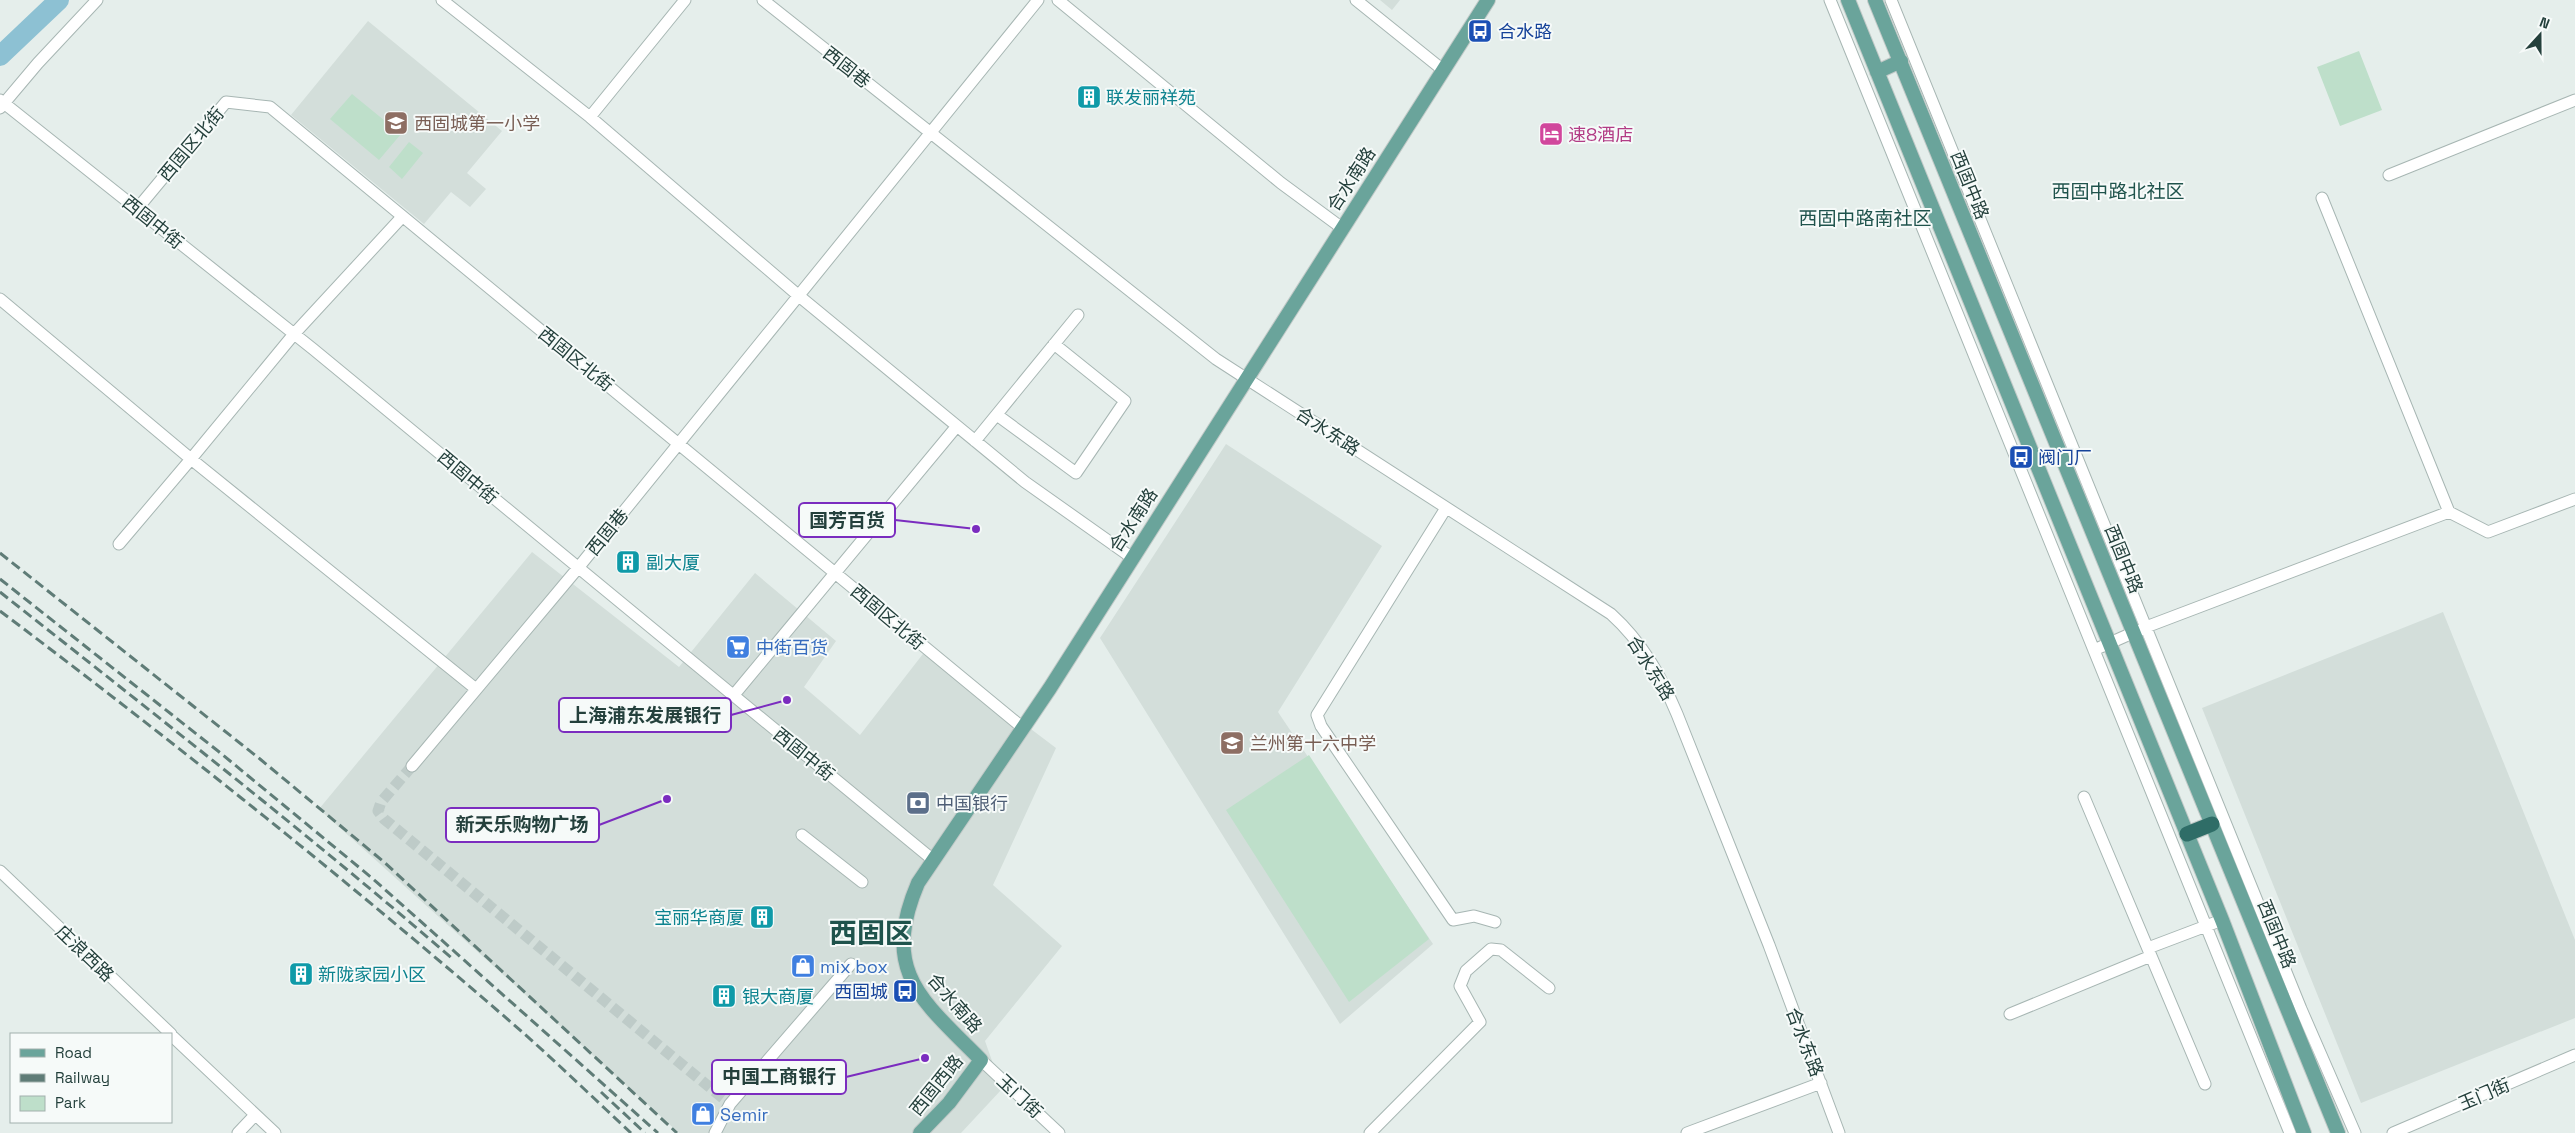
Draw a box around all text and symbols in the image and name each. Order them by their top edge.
north arrow [2515,10,2565,60]
text: N [2537,13,2552,33]
bus stop icon: 合水路 [1467,18,1493,44]
place label: 合水路 [1498,20,1552,43]
street label: 西固巷 [819,41,875,93]
building icon: 联发丽祥苑 [1076,84,1102,110]
place label: 联发丽祥苑 [1106,86,1196,109]
street label: 西固区北街 [153,102,229,186]
school or university icon: 西固城第一小学 [383,110,409,136]
place label: 西固城第一小学 [414,112,540,135]
hotel icon: 速8酒店 [1538,121,1564,147]
place label: 速8酒店 [1568,123,1633,146]
street label: 合水南路 [1322,143,1380,215]
street label: 西固中路 [1946,147,1994,223]
district label: 西固中路北社区 [2051,179,2185,204]
street label: 西固中街 [118,190,188,254]
district label: 西固中路南社区 [1798,206,1932,231]
street label: 西固区北街 [534,322,618,396]
street label: 合水东路 [1292,402,1364,460]
bus stop icon: 阀门厂 [2008,444,2034,470]
street label: 西固中街 [433,445,503,509]
place label: 阀门厂 [2038,446,2092,469]
street label: 合水南路 [1104,484,1162,556]
callout: 国芳百货 [799,503,895,537]
street label: 西固巷 [581,504,633,560]
text: 国芳百货 [809,508,885,533]
street label: 西固中路 [2100,521,2148,597]
building icon: 副大厦 [615,549,641,575]
place label: 副大厦 [646,551,700,574]
street label: 西固区北街 [846,579,930,655]
street label: 合水东路 [1622,631,1680,705]
supermarket icon: 中街百货 [725,634,751,660]
place label: 中街百货 [756,636,828,659]
callout: 上海浦东发展银行 [559,698,731,732]
text: 上海浦东发展银行 [569,703,721,728]
street label: 西固中街 [769,722,839,786]
school or university icon: 兰州第十六中学 [1219,730,1245,756]
place label: 兰州第十六中学 [1250,732,1376,755]
bank icon: 中国银行 [905,790,931,816]
place label: 中国银行 [936,792,1008,815]
callout: 新天乐购物广场 [446,808,599,842]
text: 新天乐购物广场 [455,812,589,837]
street label: 西固中路 [2253,896,2301,972]
building icon: 宝丽华商厦 [749,904,775,930]
place label: 宝丽华商厦 [654,906,744,929]
district label: 西固区 [829,915,913,951]
street label: 庄浪西路 [51,920,119,986]
shop icon: mix box [790,953,816,979]
place label: mix box [820,955,888,978]
building icon: 新陇家园小区 [288,961,314,987]
place label: 新陇家园小区 [318,963,426,986]
street label: 合水南路 [923,968,987,1038]
bus stop icon: 西固城 [892,978,918,1004]
place label: 西固城 [834,980,888,1003]
building icon: 银大商厦 [711,983,737,1009]
place label: 银大商厦 [742,985,814,1008]
street label: 合水东路 [1781,1004,1829,1080]
legend [10,1033,172,1123]
text: Road [55,1043,92,1062]
street label: 西固西路 [904,1050,968,1120]
callout: 中国工商银行 [712,1060,846,1094]
text: 中国工商银行 [722,1064,836,1089]
text: Railway [55,1068,110,1087]
street label: 玉门街 [992,1069,1048,1123]
street label: 玉门街 [2455,1073,2513,1115]
text: Park [55,1093,86,1112]
shop icon: Semir [690,1101,716,1127]
place label: Semir [720,1103,769,1126]

